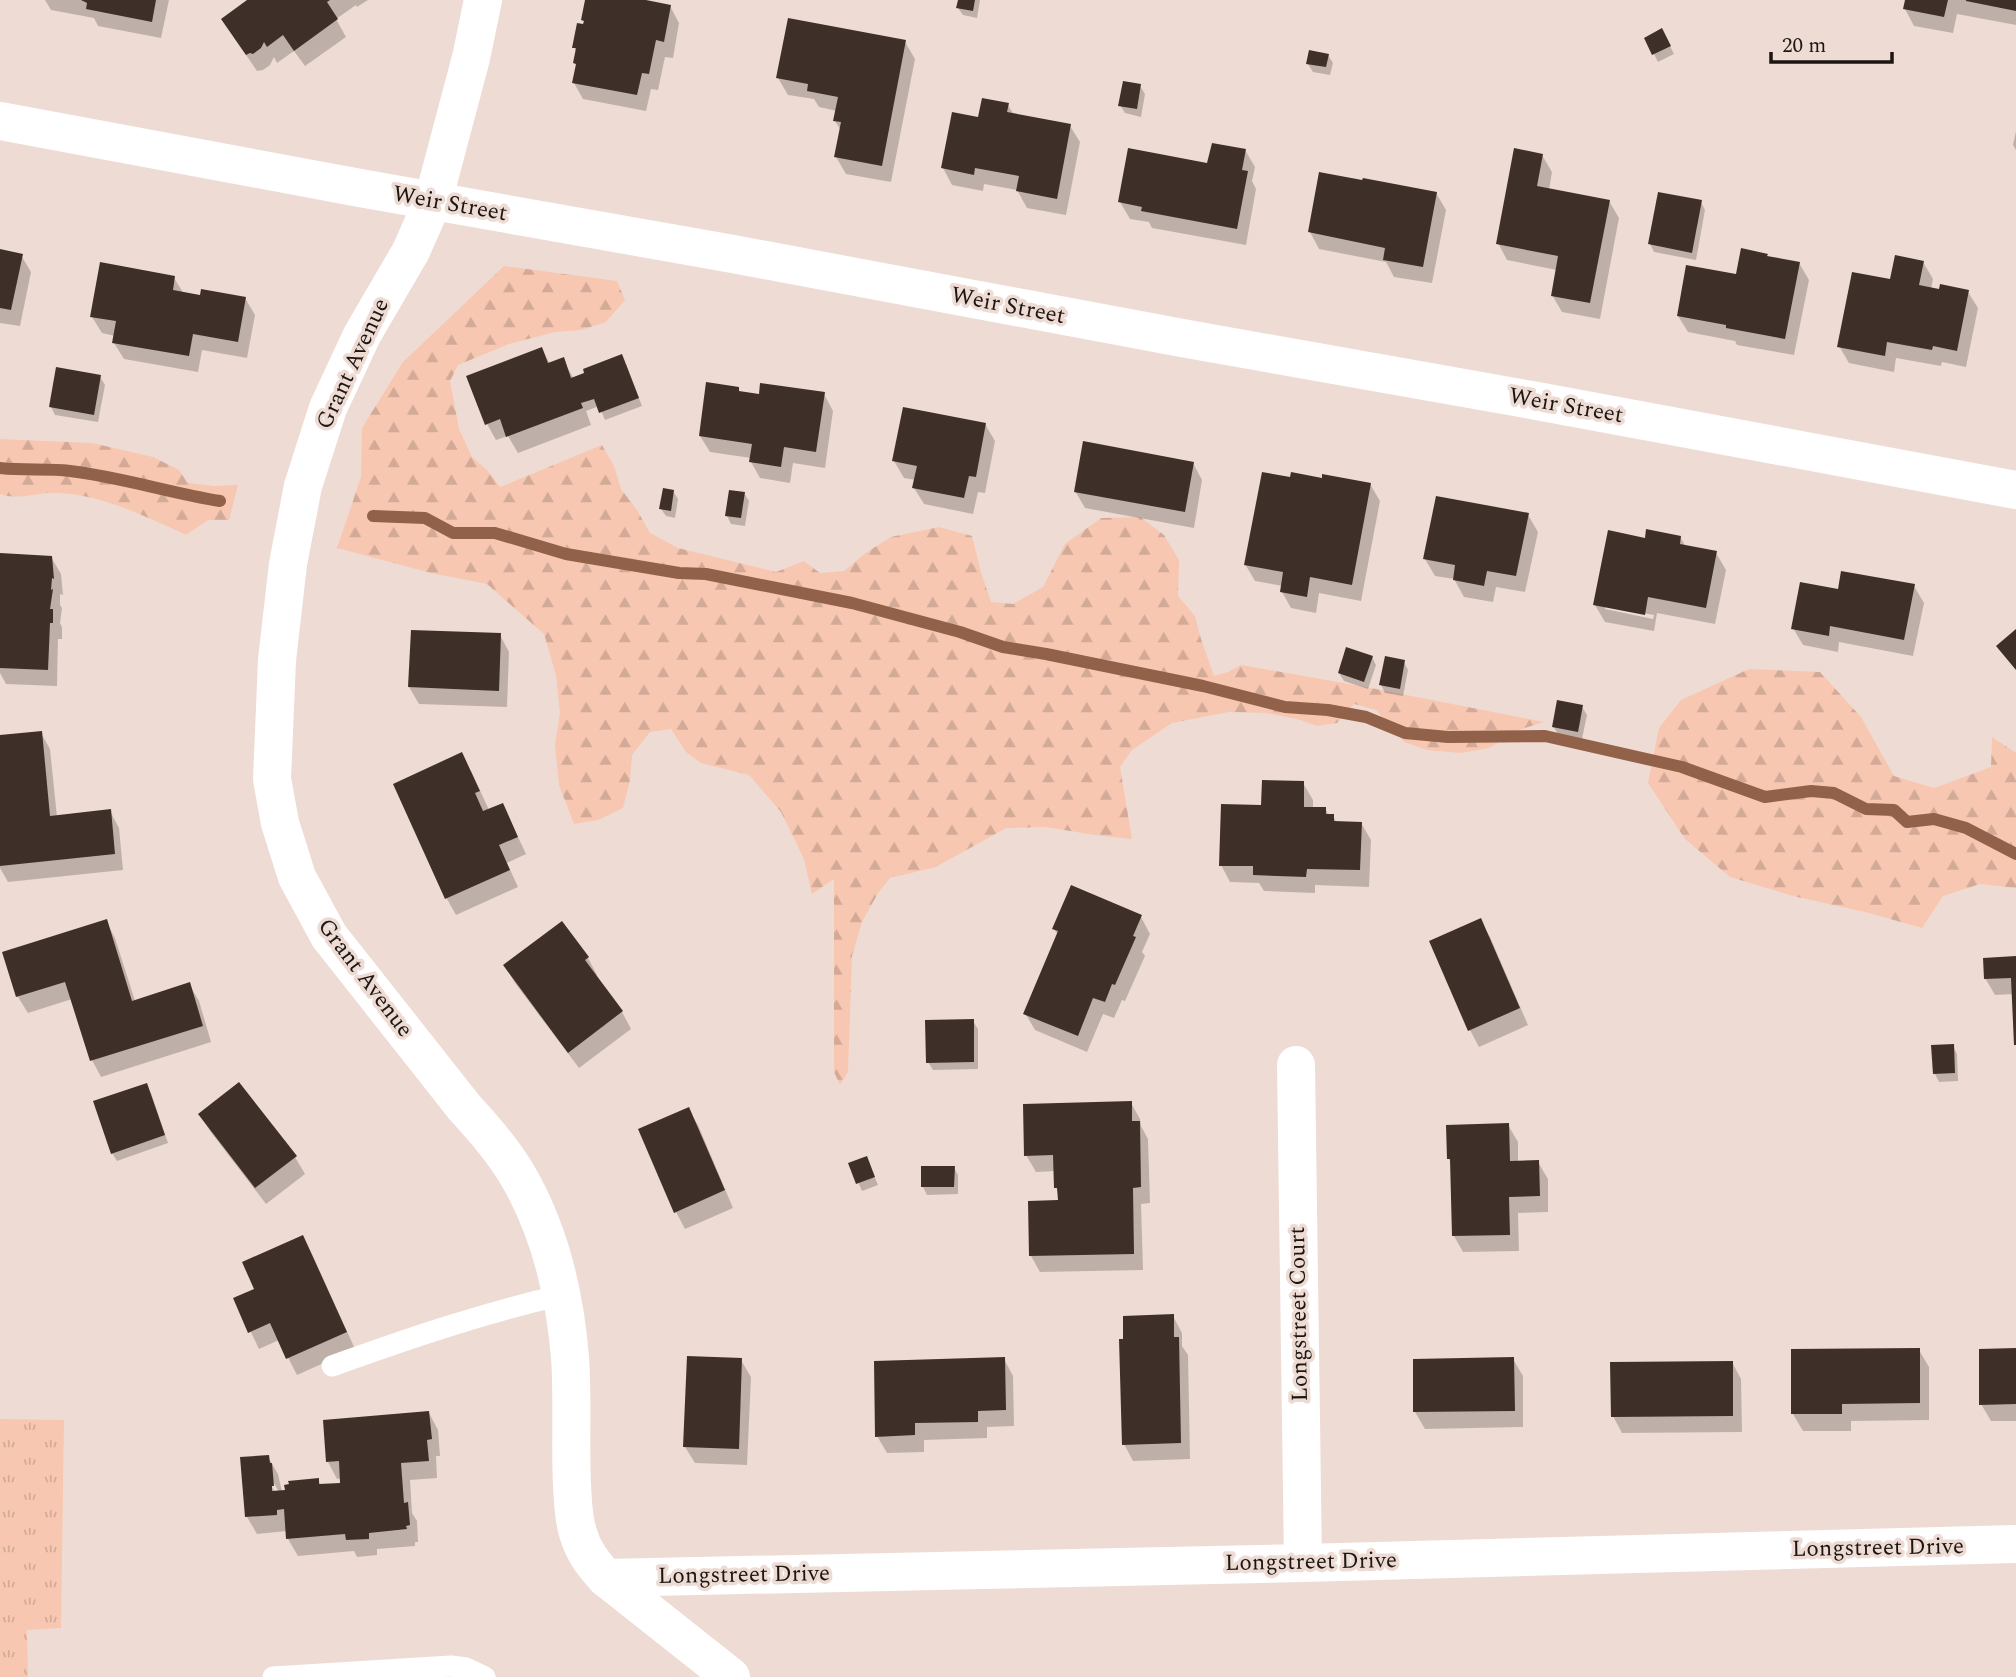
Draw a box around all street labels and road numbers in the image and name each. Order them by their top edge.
street label: Weir Street [390,177,510,231]
street label: Weir Street [948,278,1068,334]
street label: Grant Avenue [307,292,399,436]
street label: Weir Street [1506,379,1626,433]
street label: Grant Avenue [308,911,422,1045]
street label: Longstreet Court [1280,1226,1318,1402]
street label: Longstreet Drive [1792,1529,1964,1567]
street label: Longstreet Drive [1225,1543,1397,1581]
street label: Longstreet Drive [658,1556,830,1594]

